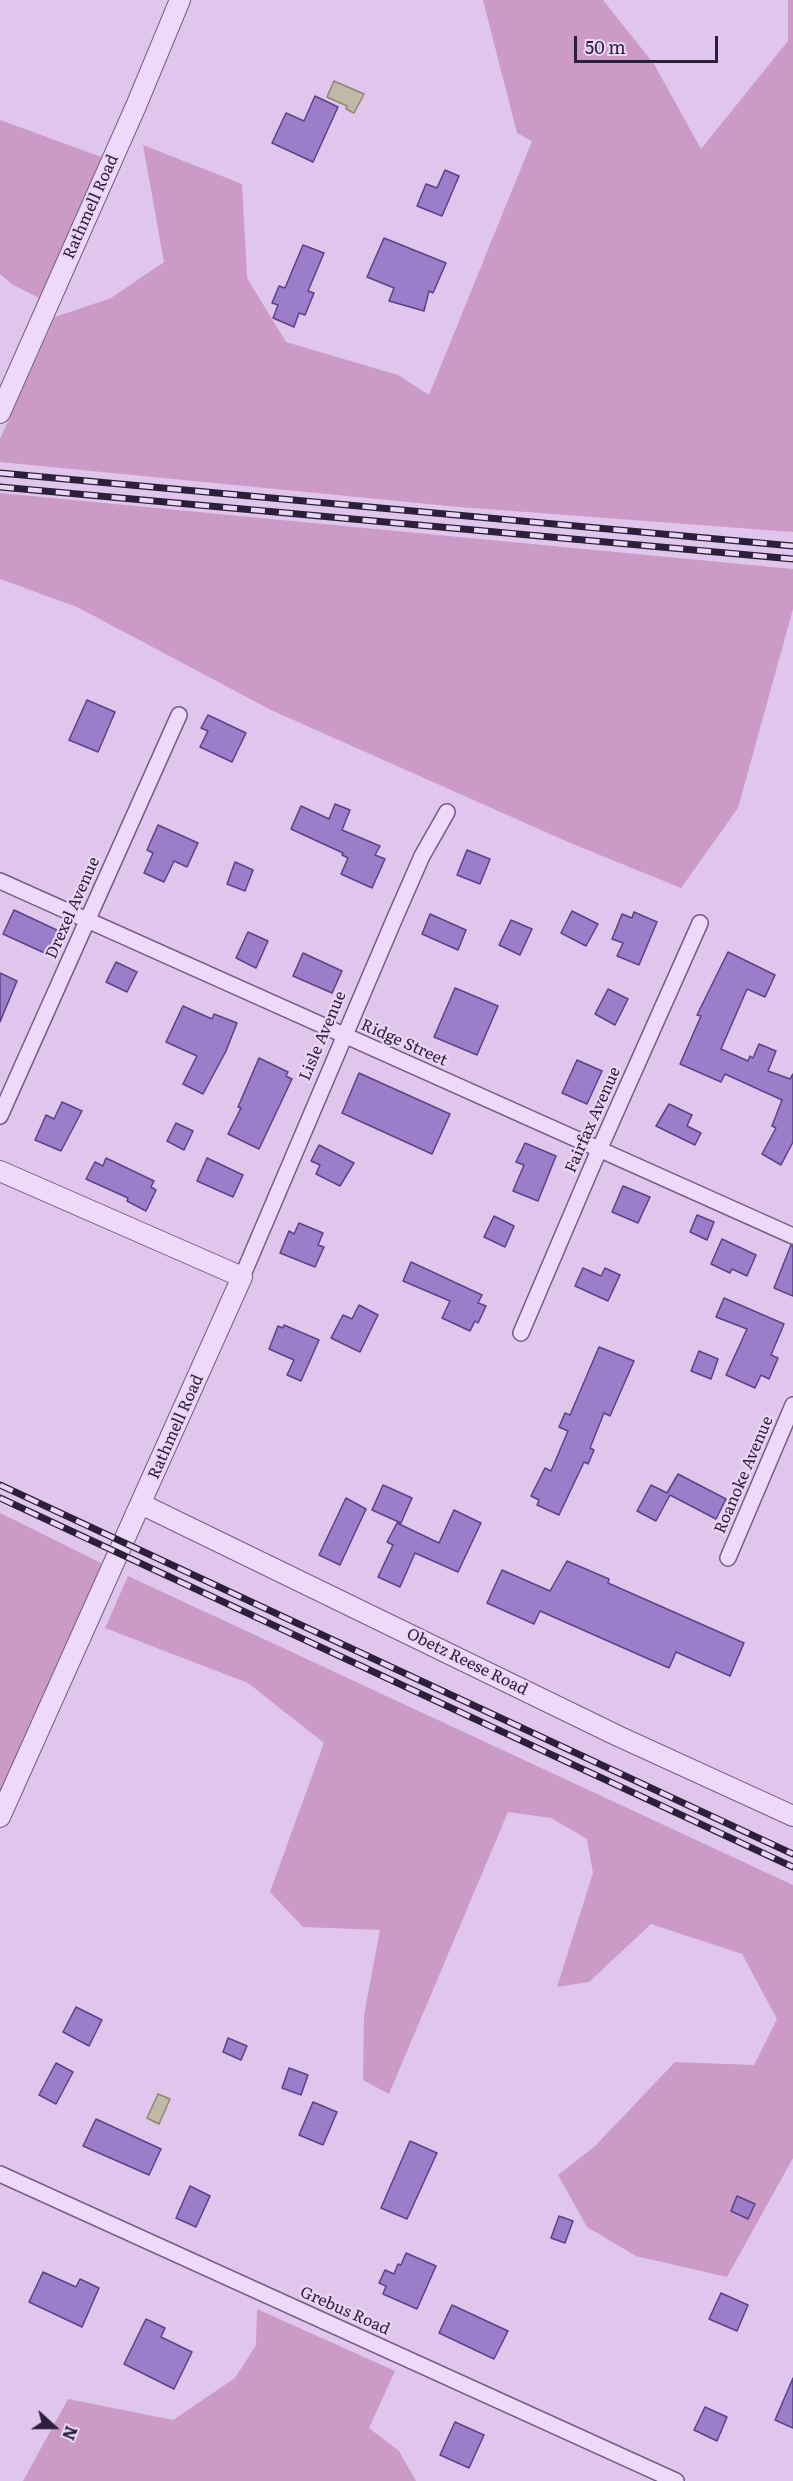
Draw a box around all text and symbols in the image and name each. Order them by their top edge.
scale bar [577,24,721,62]
text: 50 m [585,33,626,60]
street label: Rathmell Road [59,152,123,262]
street label: Drexel Avenue [42,854,104,962]
street label: Lisle Avenue [295,988,351,1084]
street label: Ridge Street [358,1015,450,1071]
street label: Fairfax Avenue [561,1064,625,1176]
street label: Rathmell Road [144,1372,208,1482]
street label: Roanoke Avenue [711,1413,777,1537]
street label: Obetz Reese Road [403,1624,531,1700]
street label: Grebus Road [297,2283,393,2339]
north arrow [24,2397,84,2457]
text: N [57,2423,84,2444]

